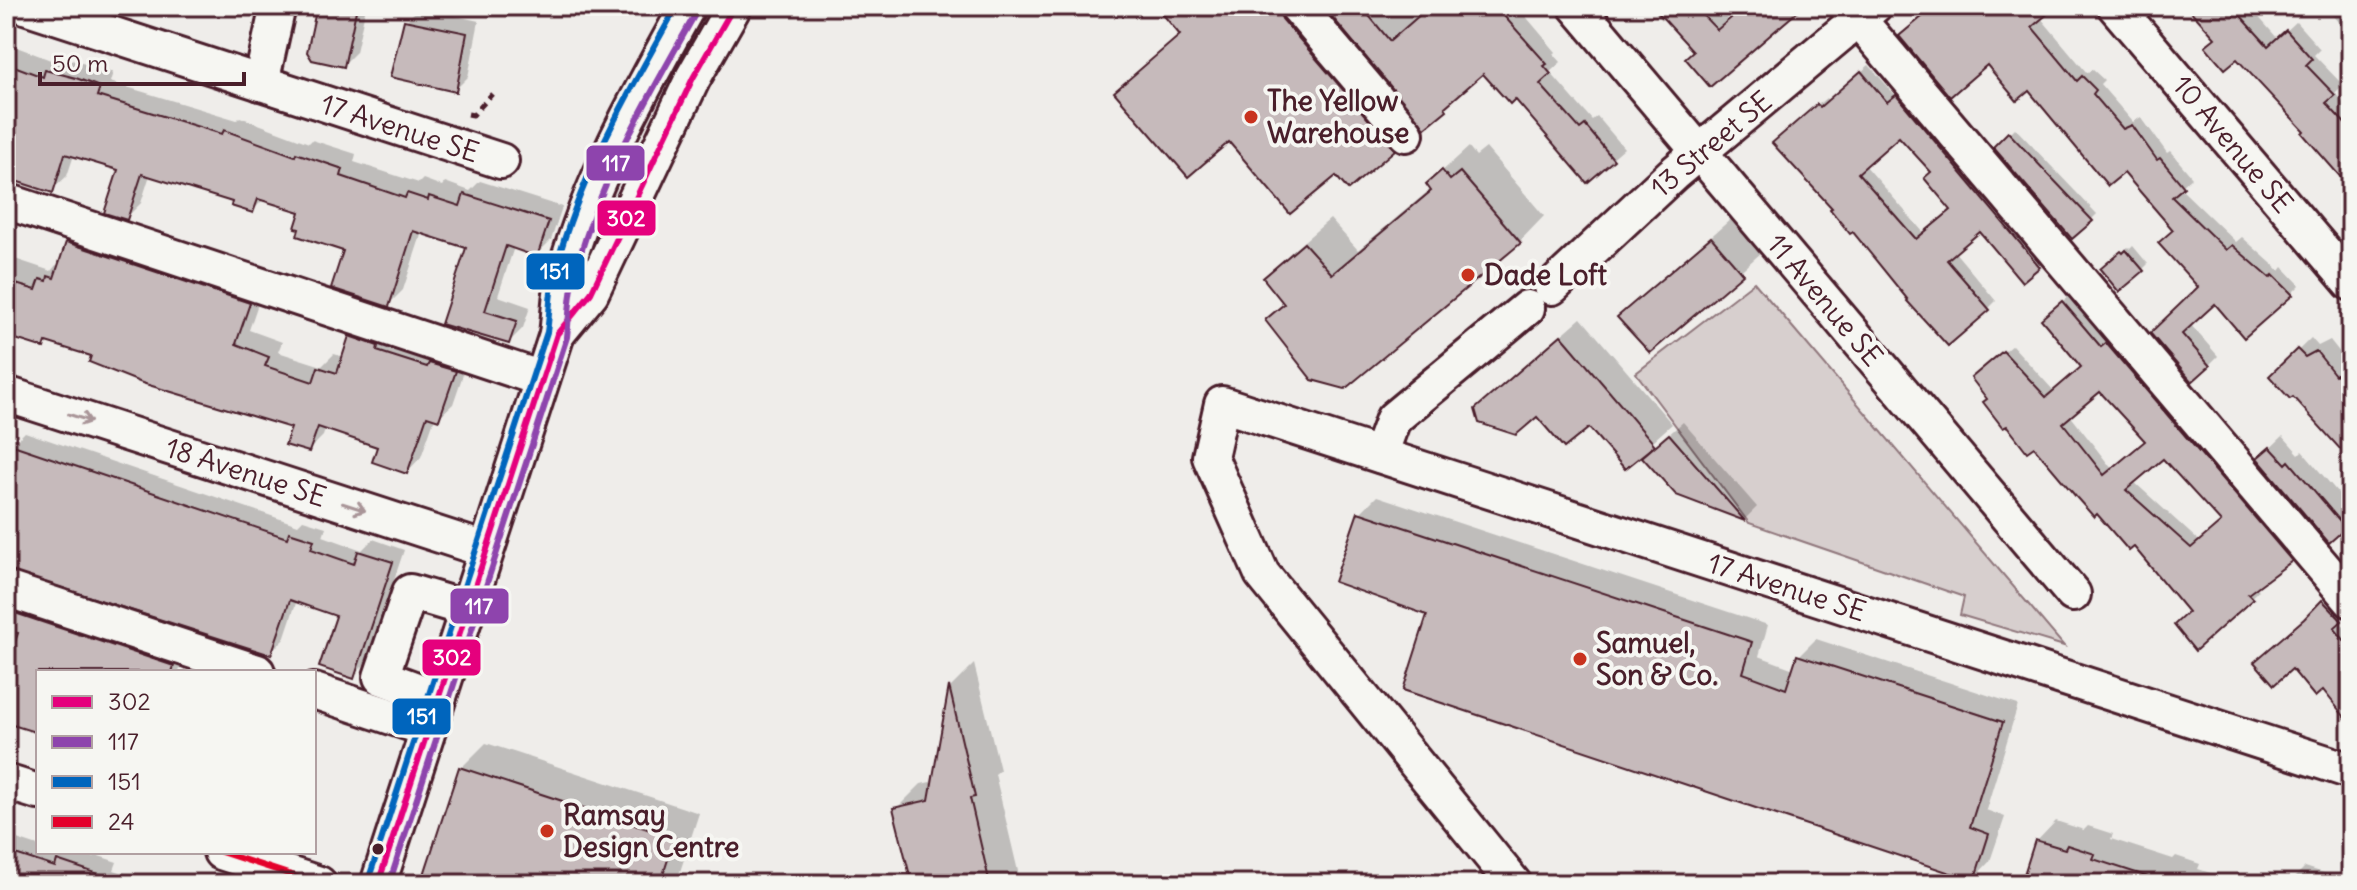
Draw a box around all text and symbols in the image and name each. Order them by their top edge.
scale bar [40,36,244,86]
text: 50 m [52,48,108,78]
street label: 10 Avenue SE [2165,68,2301,220]
place label: The Yellow Warehouse [1267,83,1409,151]
street label: 13 Street SE [1643,83,1779,205]
street label: 17 Avenue SE [316,86,484,170]
marker: The Yellow Warehouse [1242,108,1260,126]
line badge: 117 [585,144,646,182]
text: 117 [602,149,630,177]
line badge: 302 [596,199,657,237]
text: 302 [606,204,646,232]
street label: 11 Avenue SE [1759,227,1891,373]
line badge: 151 [525,252,586,291]
text: 151 [540,257,570,285]
place label: Dade Loft [1484,257,1607,293]
marker: Dade Loft [1459,266,1477,284]
one-way arrow [67,412,92,426]
street label: 18 Avenue SE [161,429,331,515]
one-way arrow [341,501,366,516]
street label: 17 Avenue SE [1703,545,1871,629]
line badge: 117 [449,587,510,625]
text: 117 [465,592,493,620]
place label: Samuel, Son & Co. [1596,625,1718,693]
line badge: 302 [421,638,482,677]
text: 302 [432,643,472,671]
marker: Samuel, Son & Co. [1571,650,1589,668]
legend [36,670,316,854]
text: 302 [108,686,151,716]
line badge: 151 [391,697,452,736]
text: 151 [407,702,437,730]
text: 117 [108,726,139,756]
text: 151 [108,766,141,796]
place label: Ramsay Design Centre [563,797,739,865]
text: 24 [108,806,135,836]
marker: Ramsay Design Centre [538,822,556,840]
unlabelled marker [370,841,386,857]

